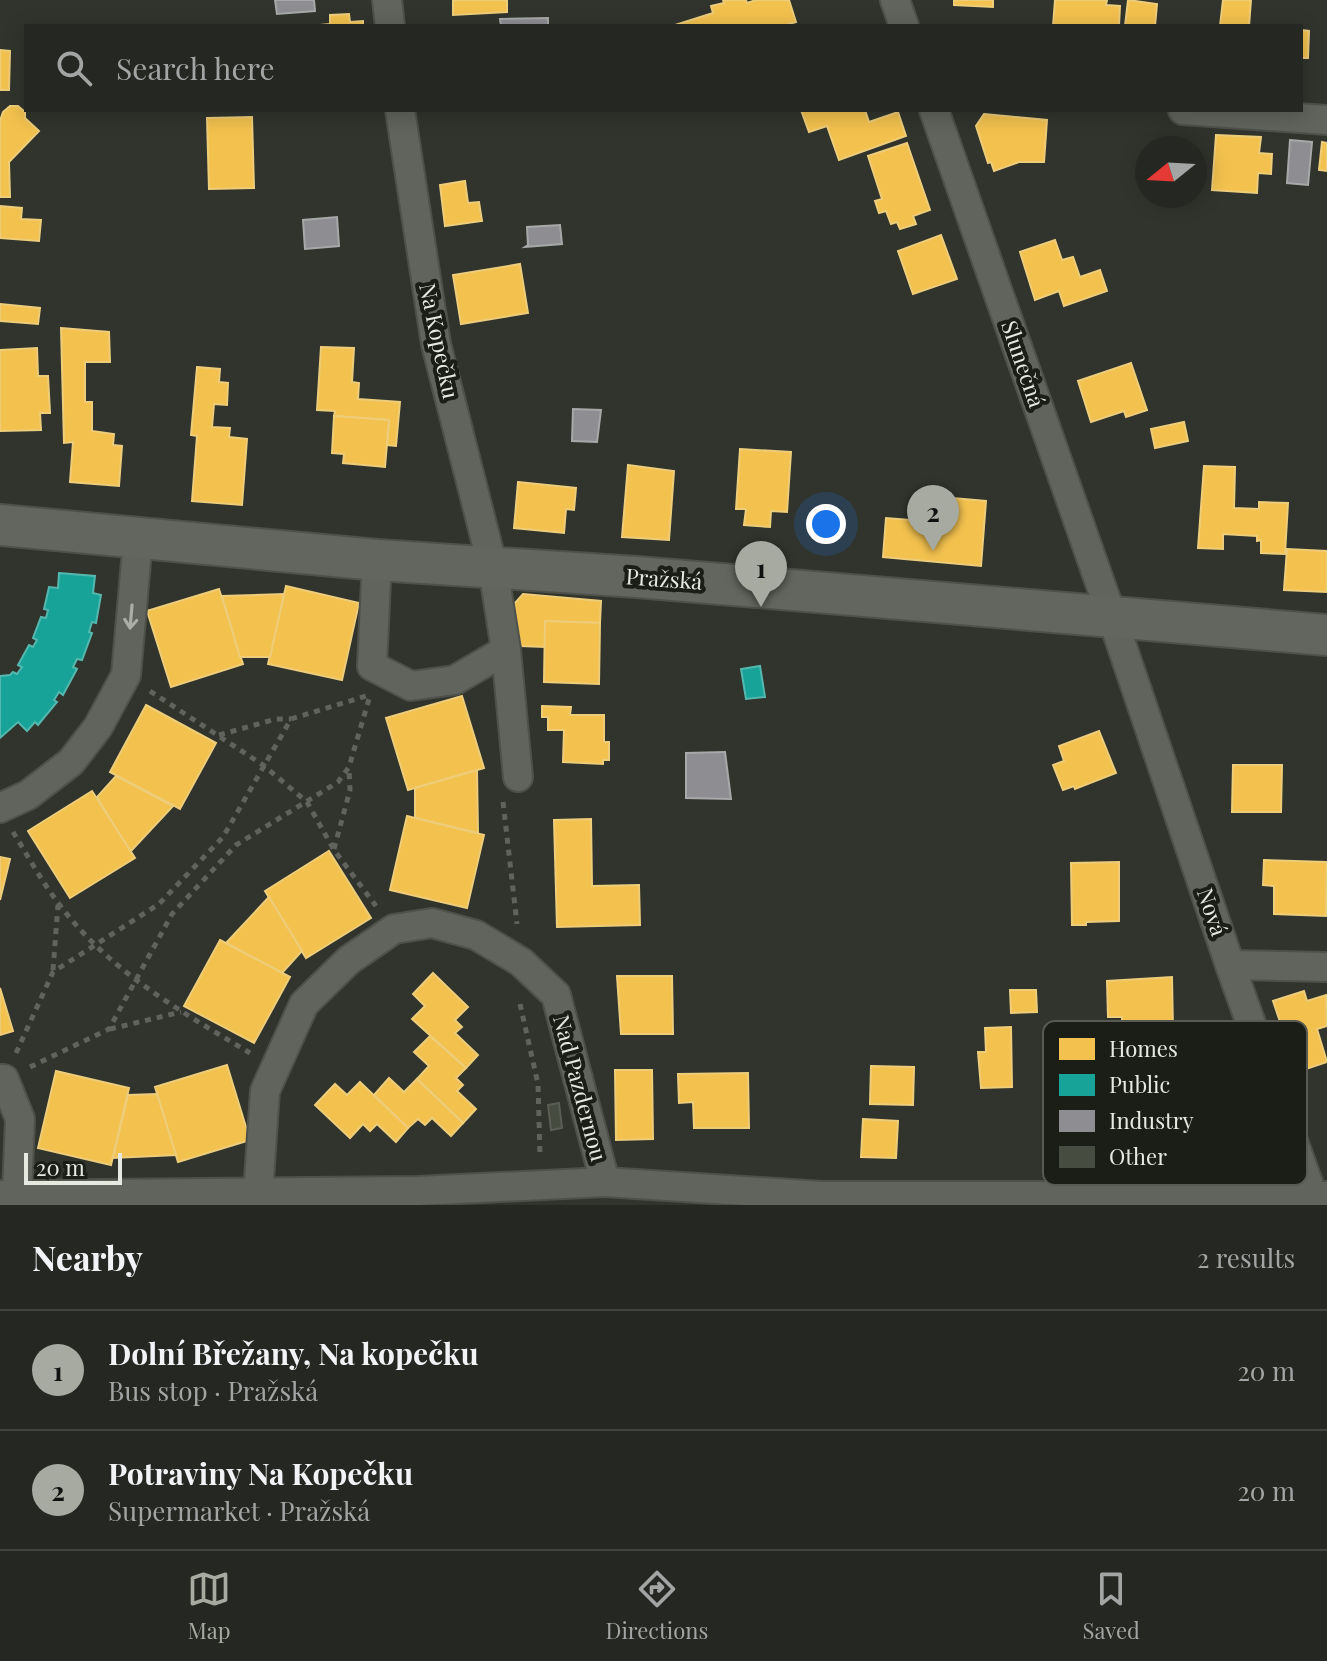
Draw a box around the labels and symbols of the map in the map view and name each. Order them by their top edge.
north arrow [1135,136,1207,208]
street label: Na Kopečku [413,280,467,401]
street label: Slunečná [995,316,1053,411]
pin: 2 [907,485,959,551]
your location [806,504,846,544]
pin: 1 [735,541,787,607]
street label: Pražská [625,560,703,596]
one-way arrow [124,603,139,630]
street label: Nová [1191,884,1235,940]
street label: Nad Pazdernou [547,1011,615,1164]
legend [1043,1021,1307,1185]
text: Homes [1109,1033,1178,1063]
text: Public [1109,1069,1170,1099]
text: Industry [1109,1105,1194,1135]
text: Other [1109,1141,1167,1171]
scale bar [24,1149,122,1185]

